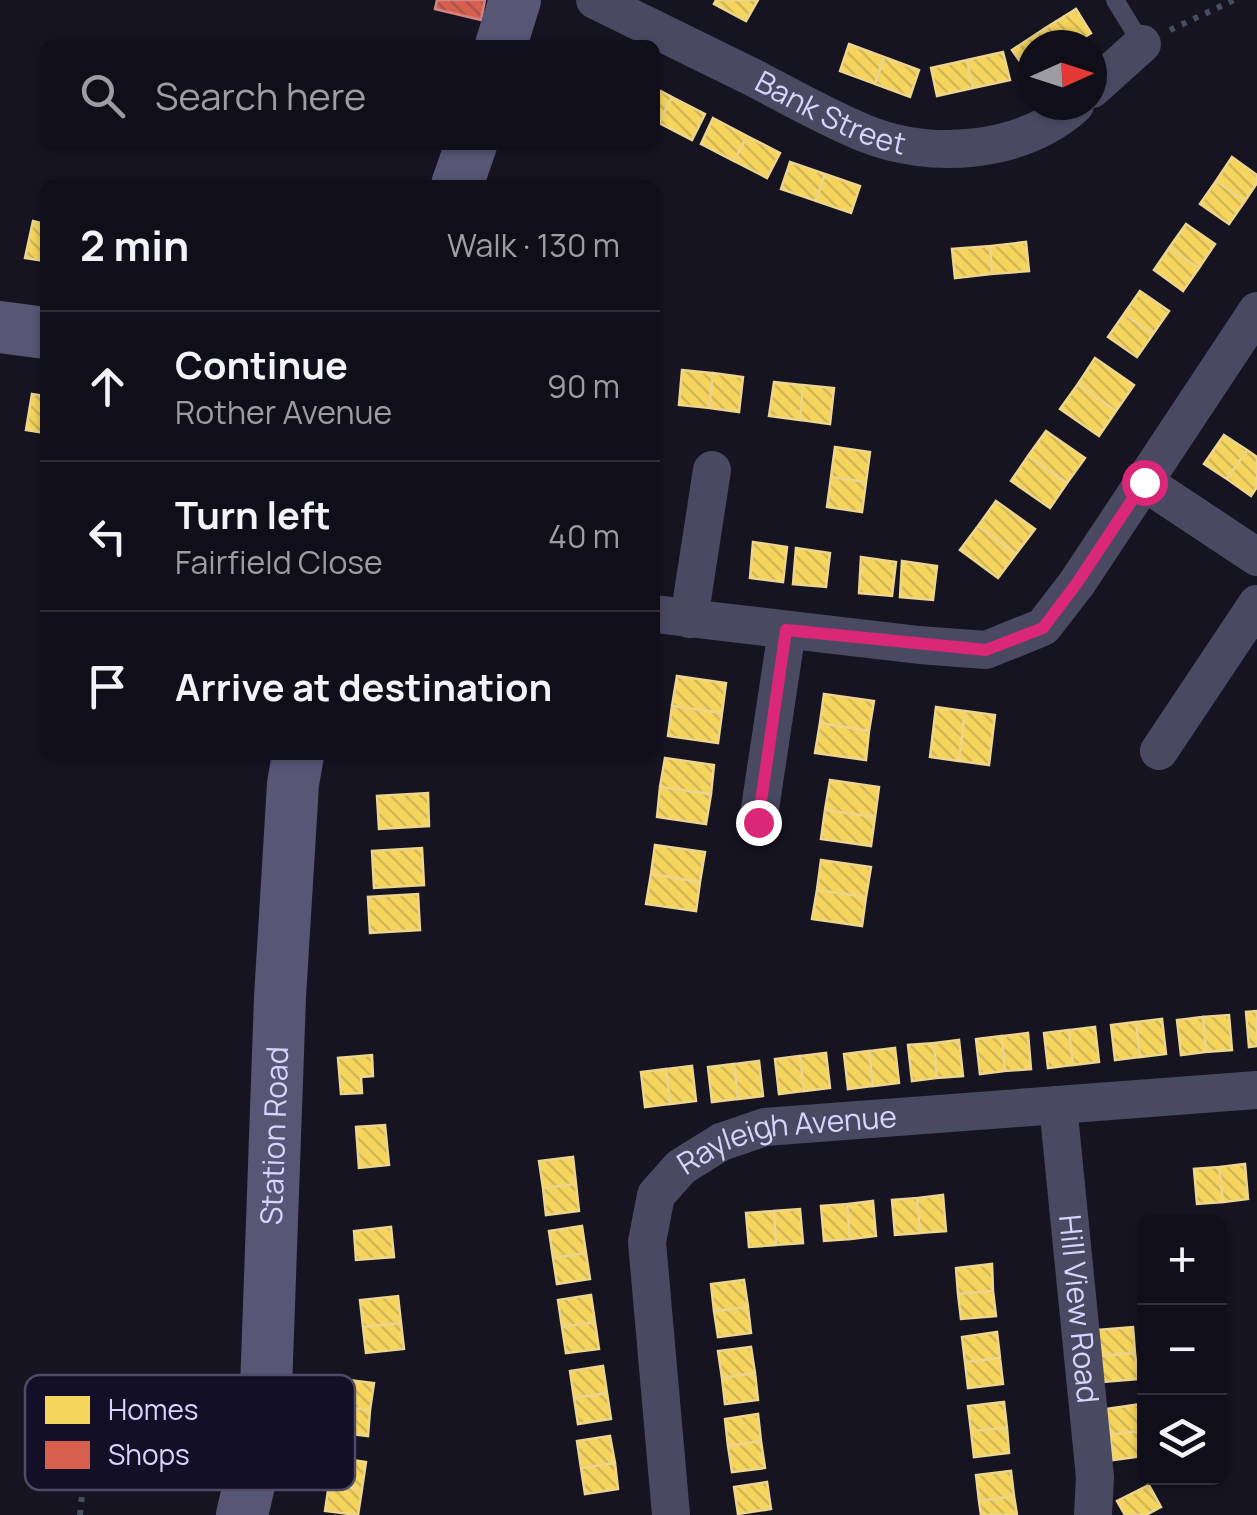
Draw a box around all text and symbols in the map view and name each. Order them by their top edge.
north arrow [1017,30,1107,120]
search box [40,40,660,150]
street label: Bank Street [748,60,910,164]
icon: search [75,68,130,123]
text: Search here [155,69,366,121]
text: 2 min [80,216,189,274]
text: Walk · 130 m [447,223,620,267]
text: Continue [175,338,348,390]
icon: ahead [80,359,135,414]
text: 90 m [547,364,620,408]
text: Rother Avenue [175,390,392,434]
route start [1122,460,1168,506]
text: Turn left [175,488,331,540]
icon: left [80,509,135,564]
text: 40 m [548,514,620,558]
text: Fairfield Close [175,540,383,584]
icon: arrive [80,659,135,714]
text: Arrive at destination [175,660,552,712]
route end [736,800,782,846]
street label: Station Road [250,1046,297,1226]
street label: Rayleigh Avenue [669,1095,898,1183]
street label: Hill View Road [1050,1213,1110,1405]
map controls [1137,1215,1227,1485]
button: + [1137,1215,1227,1305]
button: − [1137,1305,1227,1395]
legend [25,1375,355,1490]
text: Homes [108,1390,198,1428]
button: layers [1137,1395,1227,1485]
text: Shops [108,1435,190,1473]

